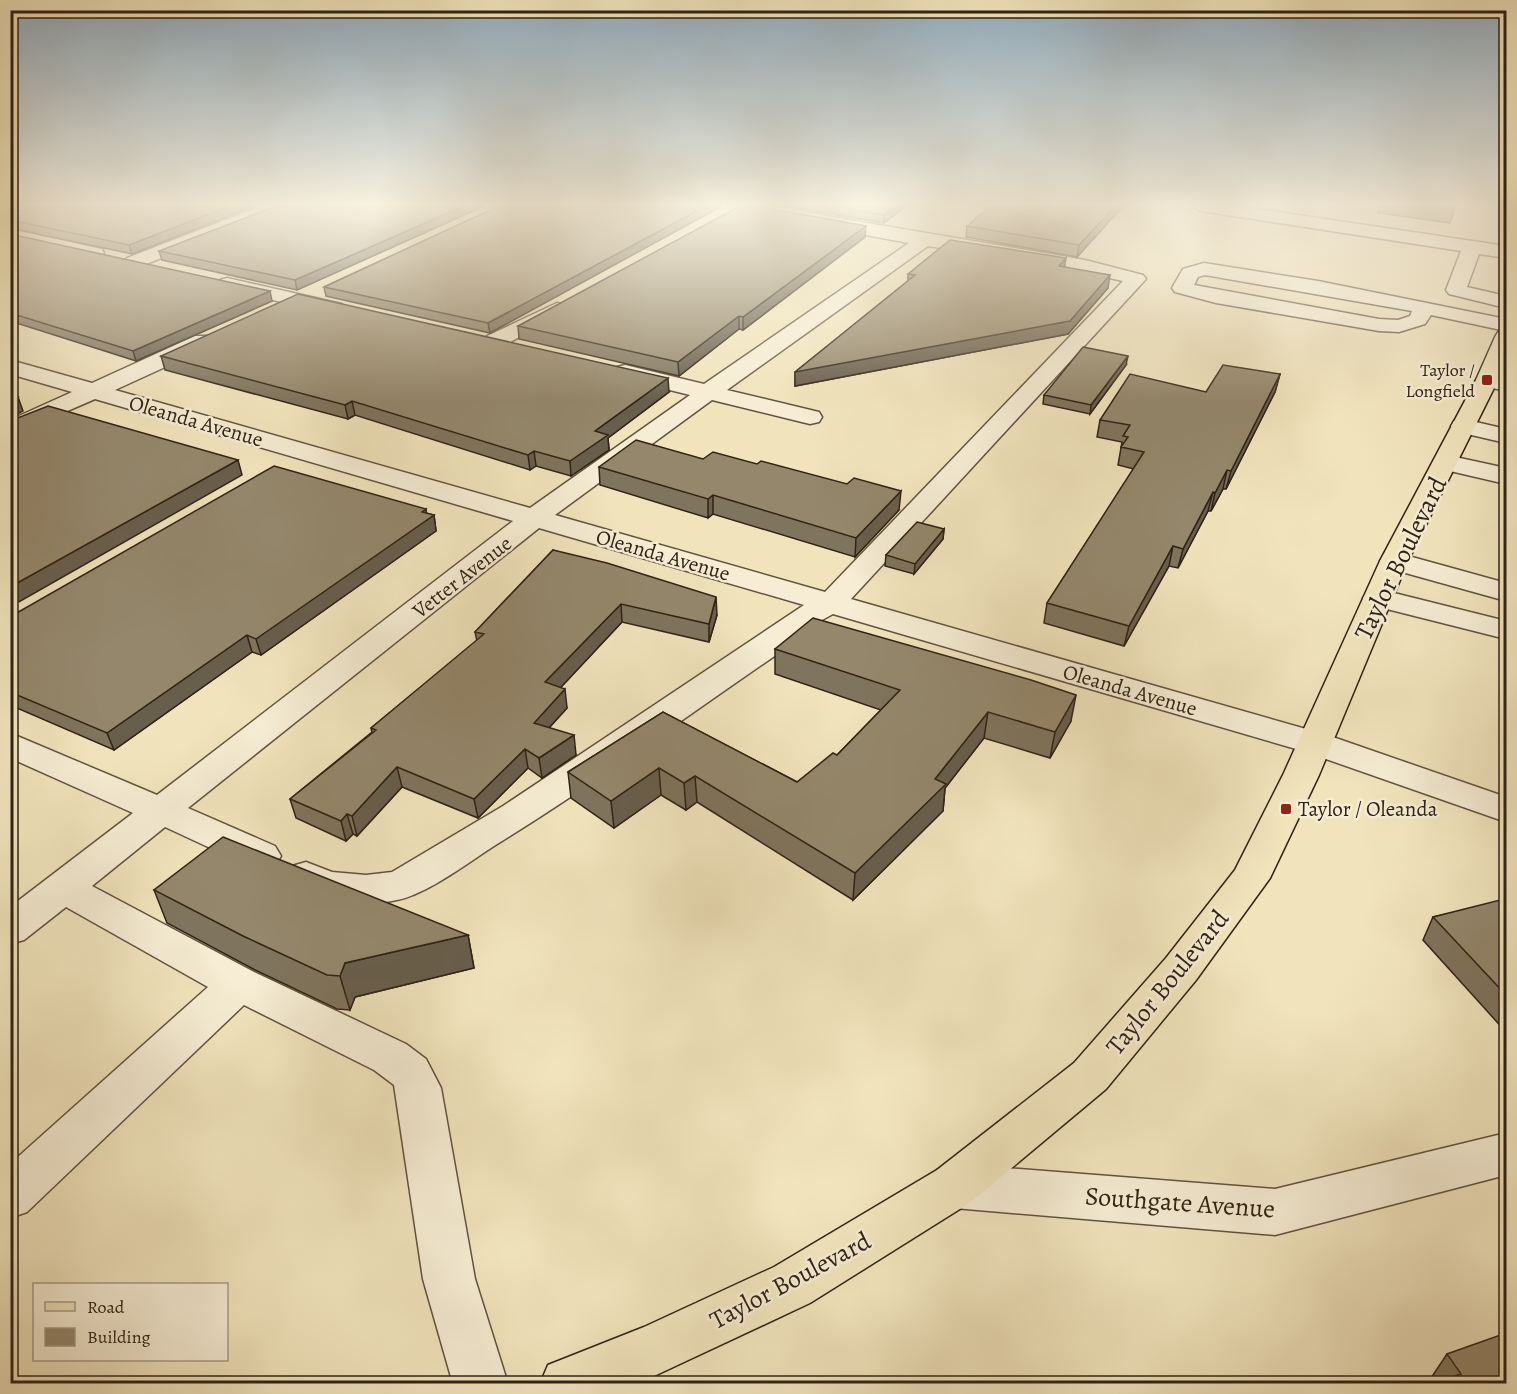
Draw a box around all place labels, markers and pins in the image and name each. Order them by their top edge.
place label: Taylor / Longfield [1406,358,1475,403]
marker: Taylor / Longfield [1480,373,1494,387]
place label: Taylor / Oleanda [1298,795,1438,823]
marker: Taylor / Oleanda [1279,802,1293,816]

